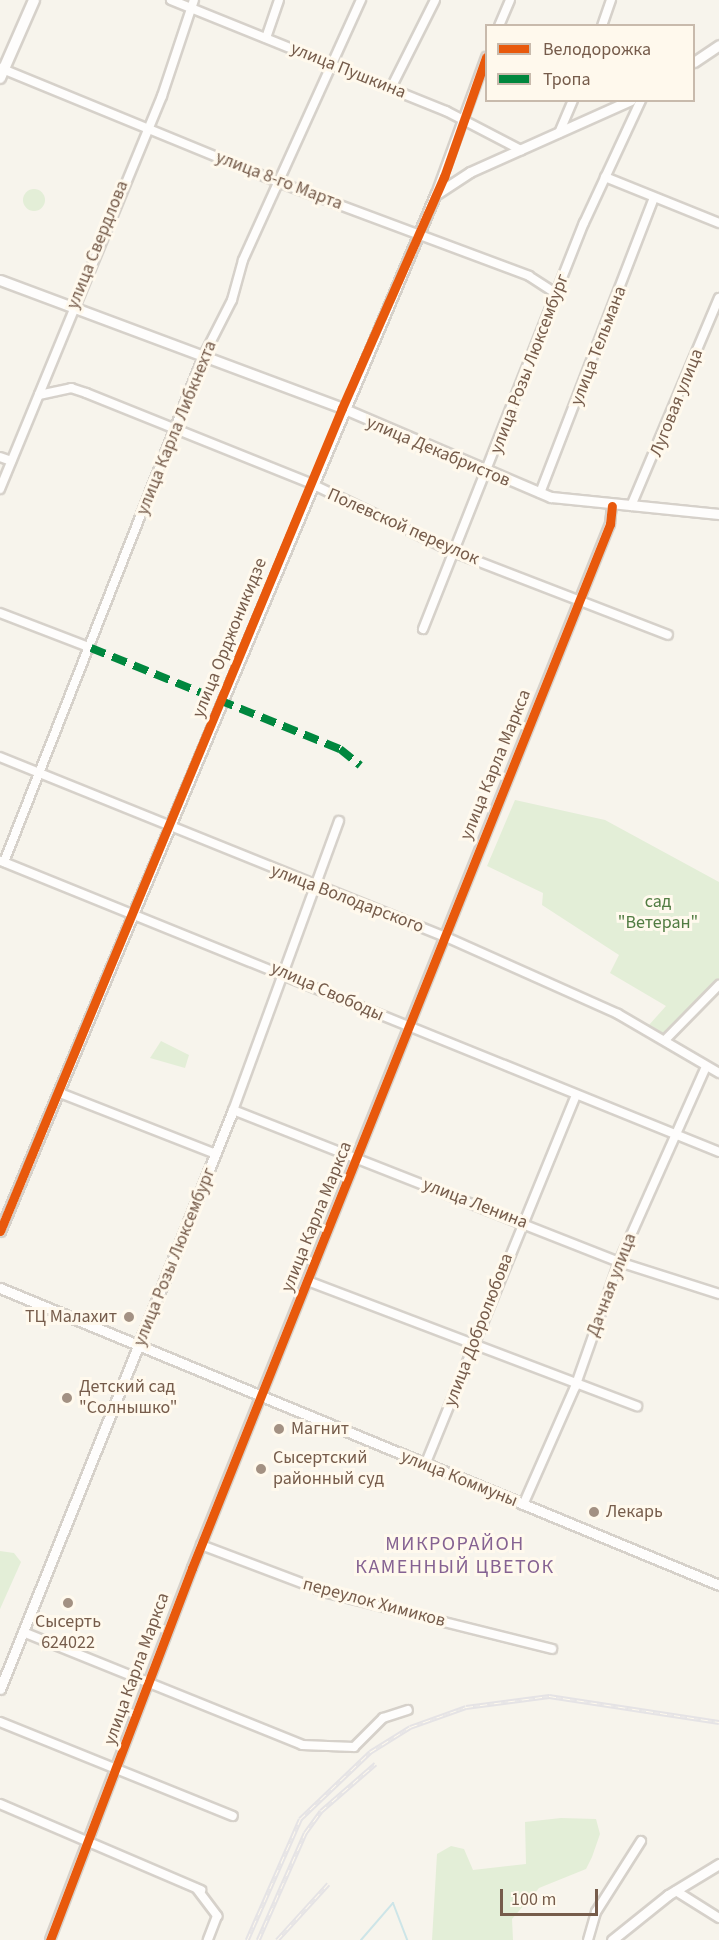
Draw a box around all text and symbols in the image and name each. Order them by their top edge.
legend [485,24,695,102]
text: Велодорожка [543,37,651,62]
street label: улица Пушкина [287,38,409,104]
text: Тропа [543,67,591,92]
street label: улица 8-го Марта [213,147,345,215]
street label: улица Свердлова [62,178,134,312]
street label: улица Розы Люксембург [486,271,574,457]
street label: улица Тельмана [566,283,632,409]
street label: улица Карла Либкнехта [132,338,222,518]
street label: Луговая улица [646,346,708,460]
street label: улица Декабристов [363,412,513,492]
street label: Полевской переулок [324,484,482,570]
street label: улица Орджоникидзе [188,555,272,721]
street label: улица Карла Маркса [456,687,536,843]
street label: улица Володарского [267,860,427,938]
park label: сад "Ветеран" [618,892,698,934]
street label: улица Свободы [267,957,387,1027]
street label: улица Карла Маркса [277,1139,357,1295]
street label: улица Розы Люксембург [129,1165,221,1349]
street label: улица Ленина [420,1174,530,1234]
street label: Дачная улица [582,1230,642,1340]
street label: улица Добролюбова [440,1250,518,1410]
place label: ТЦ Малахит [25,1306,117,1328]
marker: ТЦ Малахит [122,1310,136,1324]
place label: Детский сад "Солнышко" [79,1377,177,1420]
marker: Детский сад "Солнышко" [60,1391,74,1405]
place label: Магнит [291,1418,349,1440]
marker: Магнит [272,1422,286,1436]
street label: улица Коммуны [397,1446,521,1512]
place label: Сысертский районный суд [273,1448,384,1490]
marker: Сысертский районный суд [254,1462,268,1476]
place label: Лекарь [606,1501,663,1523]
marker: Лекарь [587,1505,601,1519]
district label: МИКРОРАЙОН КАМЕННЫЙ ЦВЕТОК [355,1533,555,1580]
street label: переулок Химиков [300,1574,448,1632]
street label: улица Карла Маркса [99,1590,175,1748]
marker: Сысерть 624022 [61,1596,75,1610]
place label: Сысерть 624022 [35,1612,101,1654]
scale bar [503,1877,600,1915]
text: 100 m [511,1887,556,1912]

